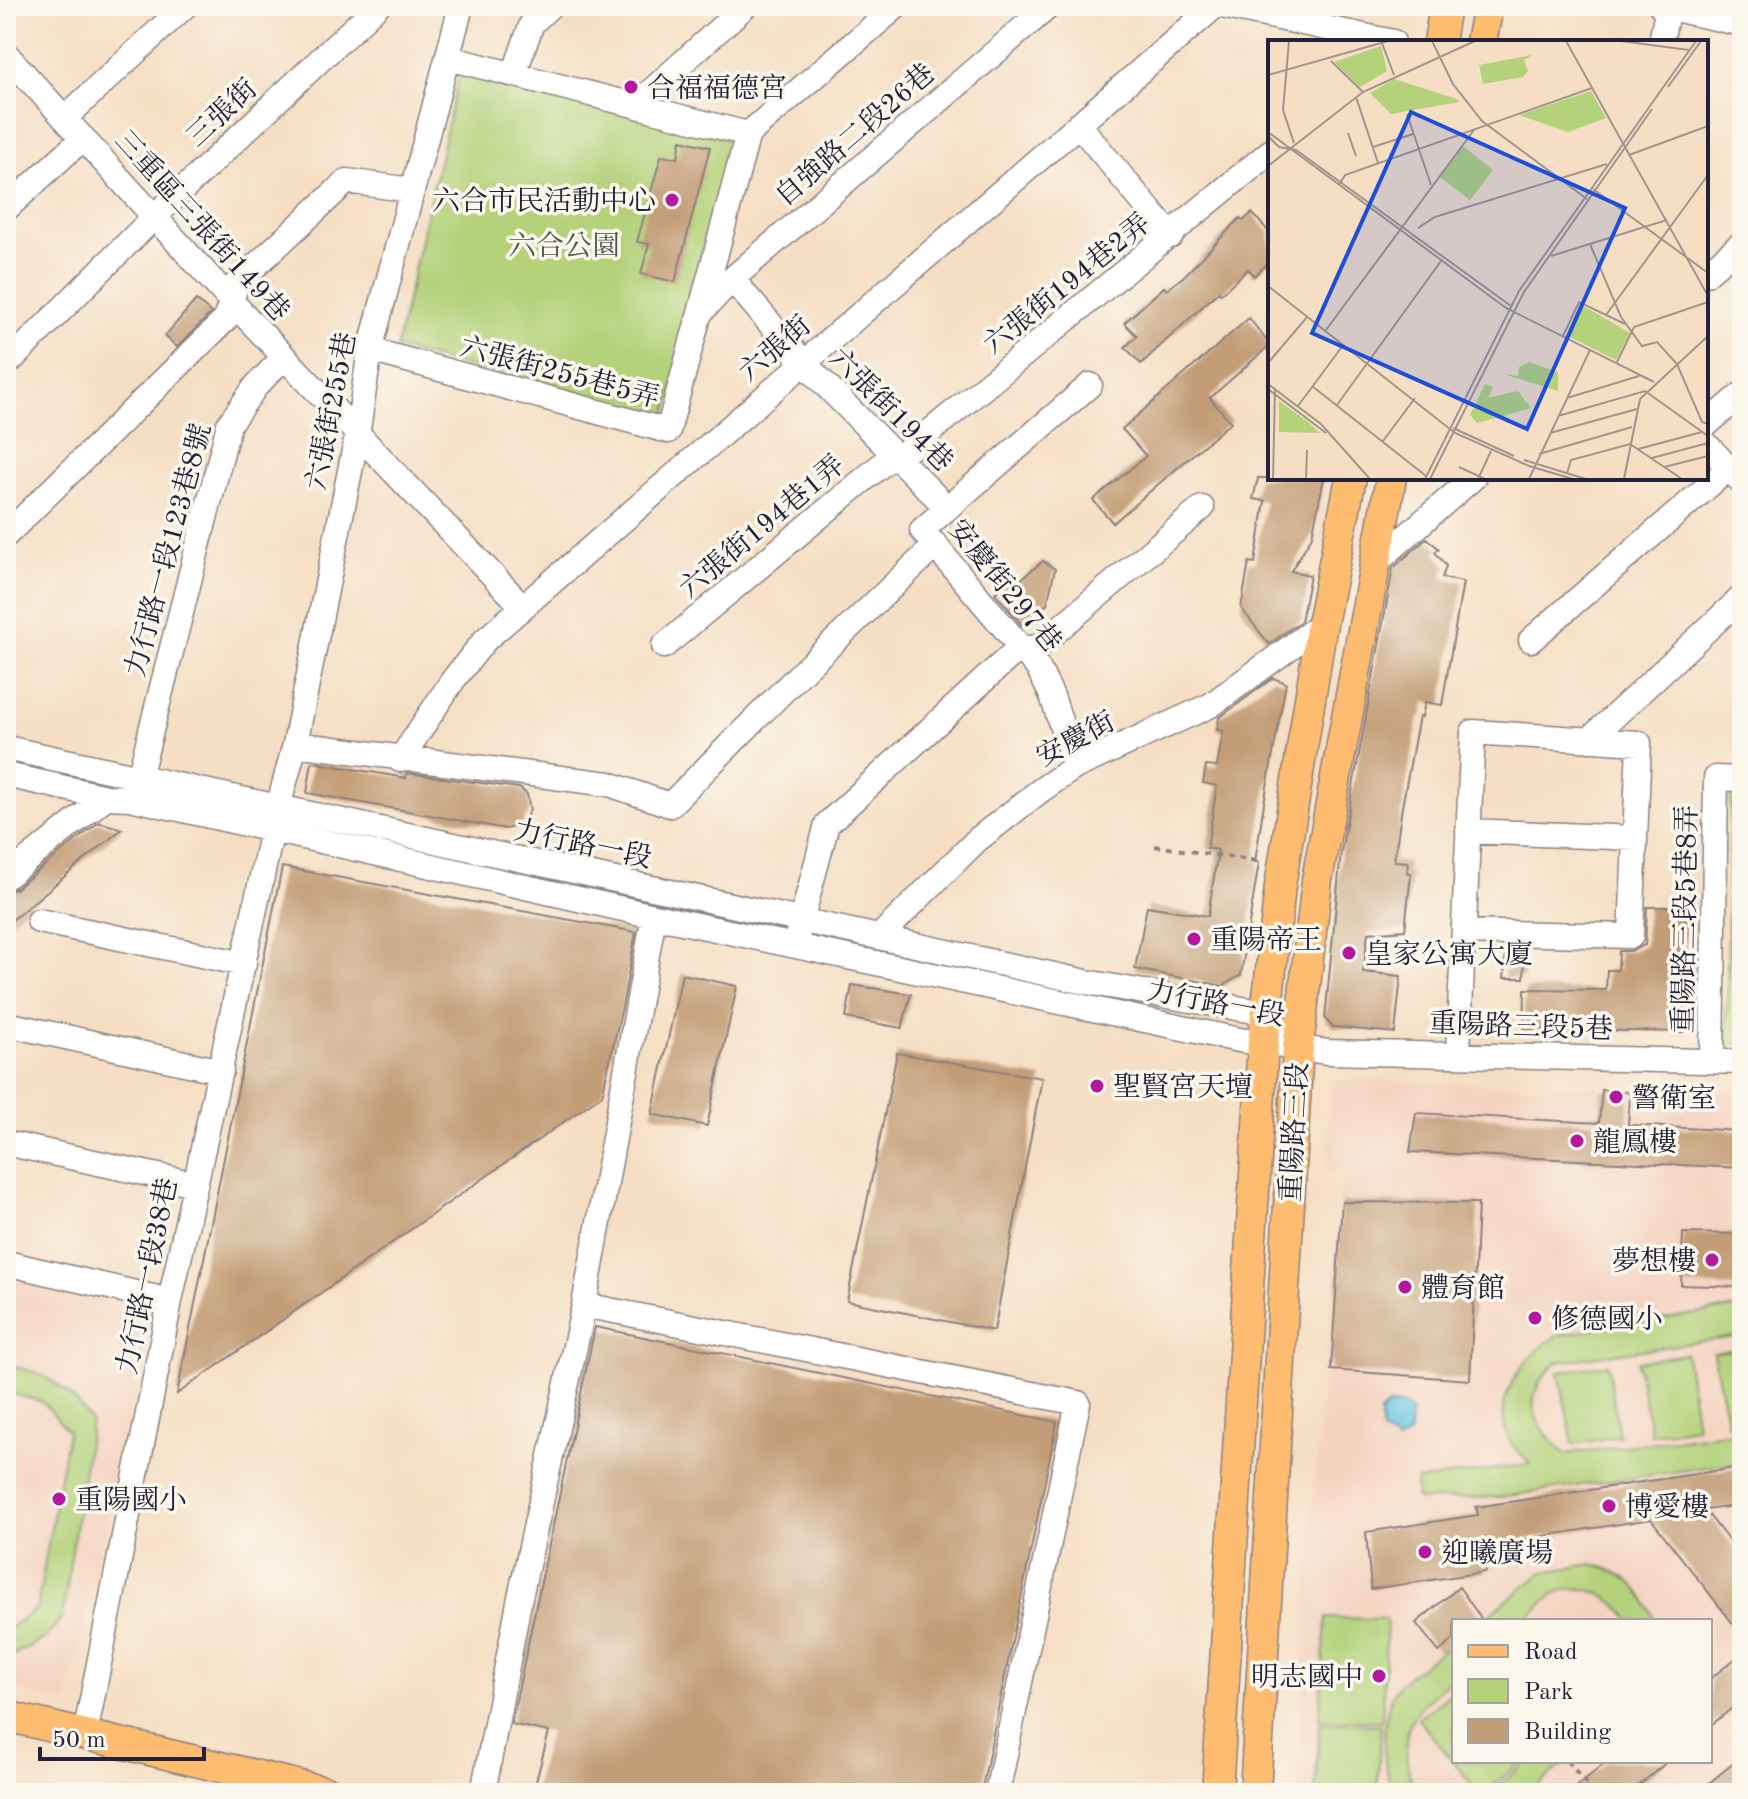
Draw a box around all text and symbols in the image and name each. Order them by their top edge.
inset map [1268,40,1708,480]
street label: 自強路二段26巷 [769,58,941,213]
street label: 三張街 [181,73,263,153]
place label: 合福福德宮 [647,73,787,104]
marker: 合福福德宮 [622,78,640,96]
street label: 三重區三張街149巷 [108,125,295,327]
place label: 六合市民活動中心 [432,186,656,217]
marker: 六合市民活動中心 [663,191,681,209]
street label: 六張街194巷2弄 [978,208,1156,361]
park label: 六合公園 [508,231,620,262]
street label: 六張街 [733,310,817,388]
street label: 六張街255巷 [301,329,362,493]
street label: 六張街255巷5弄 [457,331,663,414]
street label: 六張街194巷 [823,342,959,478]
street label: 力行路一段123巷8號 [120,420,217,680]
street label: 六張街194巷1弄 [673,449,850,605]
street label: 安慶街297巷 [942,514,1067,658]
street label: 安慶街 [1031,706,1120,773]
street label: 重陽路三段5巷8弄 [1668,805,1703,1034]
street label: 力行路一段 [511,815,654,874]
place label: 重陽帝王 [1210,925,1322,956]
marker: 重陽帝王 [1185,930,1203,948]
place label: 皇家公寓大廈 [1365,939,1533,970]
marker: 皇家公寓大廈 [1340,944,1358,962]
street label: 力行路一段 [1144,975,1287,1032]
street label: 重陽路三段5巷 [1428,1008,1614,1045]
street label: 重陽路三段 [1275,1061,1314,1203]
place label: 聖賢宮天壇 [1113,1072,1253,1103]
marker: 聖賢宮天壇 [1088,1077,1106,1095]
place label: 警衛室 [1632,1083,1716,1114]
marker: 警衛室 [1607,1088,1625,1106]
place label: 龍鳳樓 [1593,1127,1677,1158]
marker: 龍鳳樓 [1568,1132,1586,1150]
street label: 力行路一段38巷 [111,1175,183,1378]
place label: 夢想樓 [1612,1246,1696,1277]
marker: 夢想樓 [1703,1251,1721,1269]
place label: 體育館 [1421,1273,1505,1304]
marker: 體育館 [1396,1278,1414,1296]
place label: 修德國小 [1551,1304,1663,1335]
marker: 修德國小 [1526,1309,1544,1327]
place label: 重陽國小 [75,1485,187,1516]
marker: 重陽國小 [50,1490,68,1508]
place label: 博愛樓 [1625,1492,1709,1523]
marker: 博愛樓 [1600,1497,1618,1515]
place label: 迎曦廣場 [1441,1538,1553,1569]
marker: 迎曦廣場 [1416,1543,1434,1561]
legend [1452,1619,1712,1763]
text: Road [1524,1641,1577,1665]
place label: 明志國中 [1251,1662,1363,1693]
marker: 明志國中 [1370,1667,1388,1685]
text: Park [1524,1681,1573,1705]
scale bar [40,1711,204,1761]
text: Building [1524,1721,1611,1745]
text: 50 m [52,1729,106,1753]

